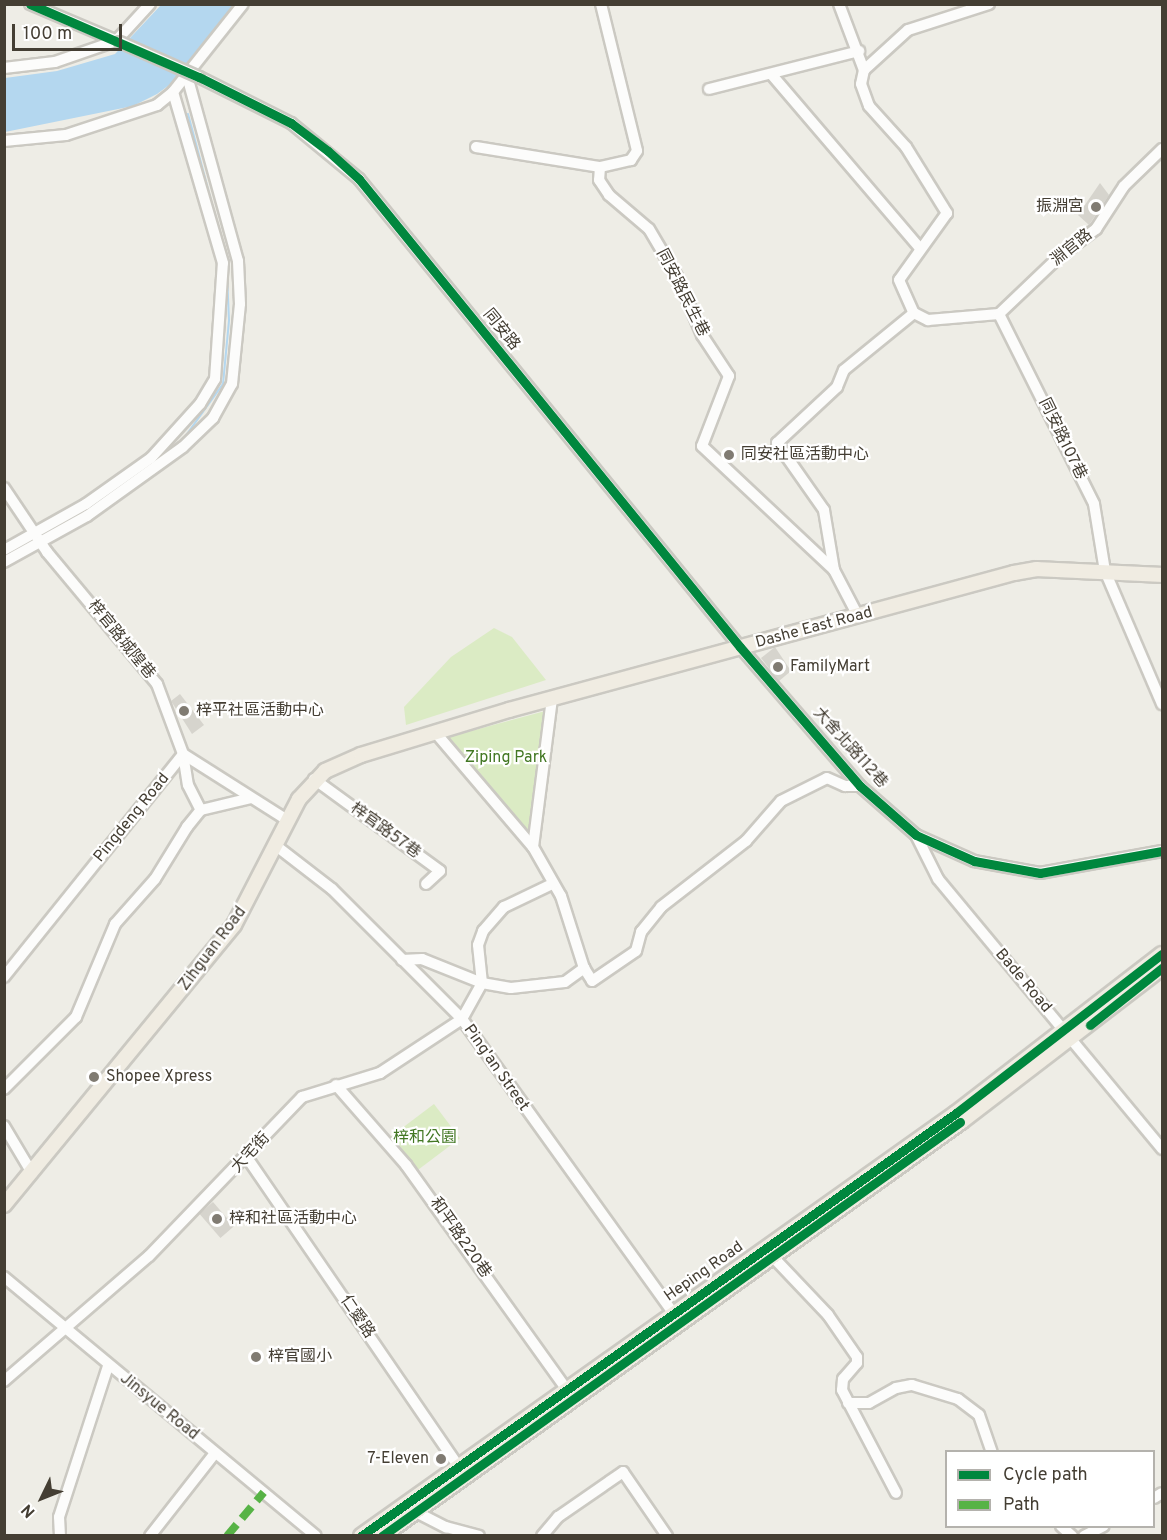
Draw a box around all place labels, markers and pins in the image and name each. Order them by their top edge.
place label: 振淵宮 [1036,197,1084,217]
marker: 振淵宮 [1089,200,1103,214]
place label: 同安社區活動中心 [741,445,869,465]
marker: 同安社區活動中心 [722,448,736,462]
place label: FamilyMart [790,657,870,677]
marker: FamilyMart [771,660,785,674]
place label: 梓平社區活動中心 [196,701,324,721]
marker: 梓平社區活動中心 [177,704,191,718]
place label: Shopee Xpress [106,1067,212,1087]
marker: Shopee Xpress [87,1070,101,1084]
place label: 梓和社區活動中心 [229,1209,357,1229]
marker: 梓和社區活動中心 [210,1212,224,1226]
place label: 梓官國小 [268,1347,332,1367]
marker: 梓官國小 [249,1350,263,1364]
place label: 7-Eleven [367,1449,429,1469]
marker: 7-Eleven [434,1452,448,1466]

